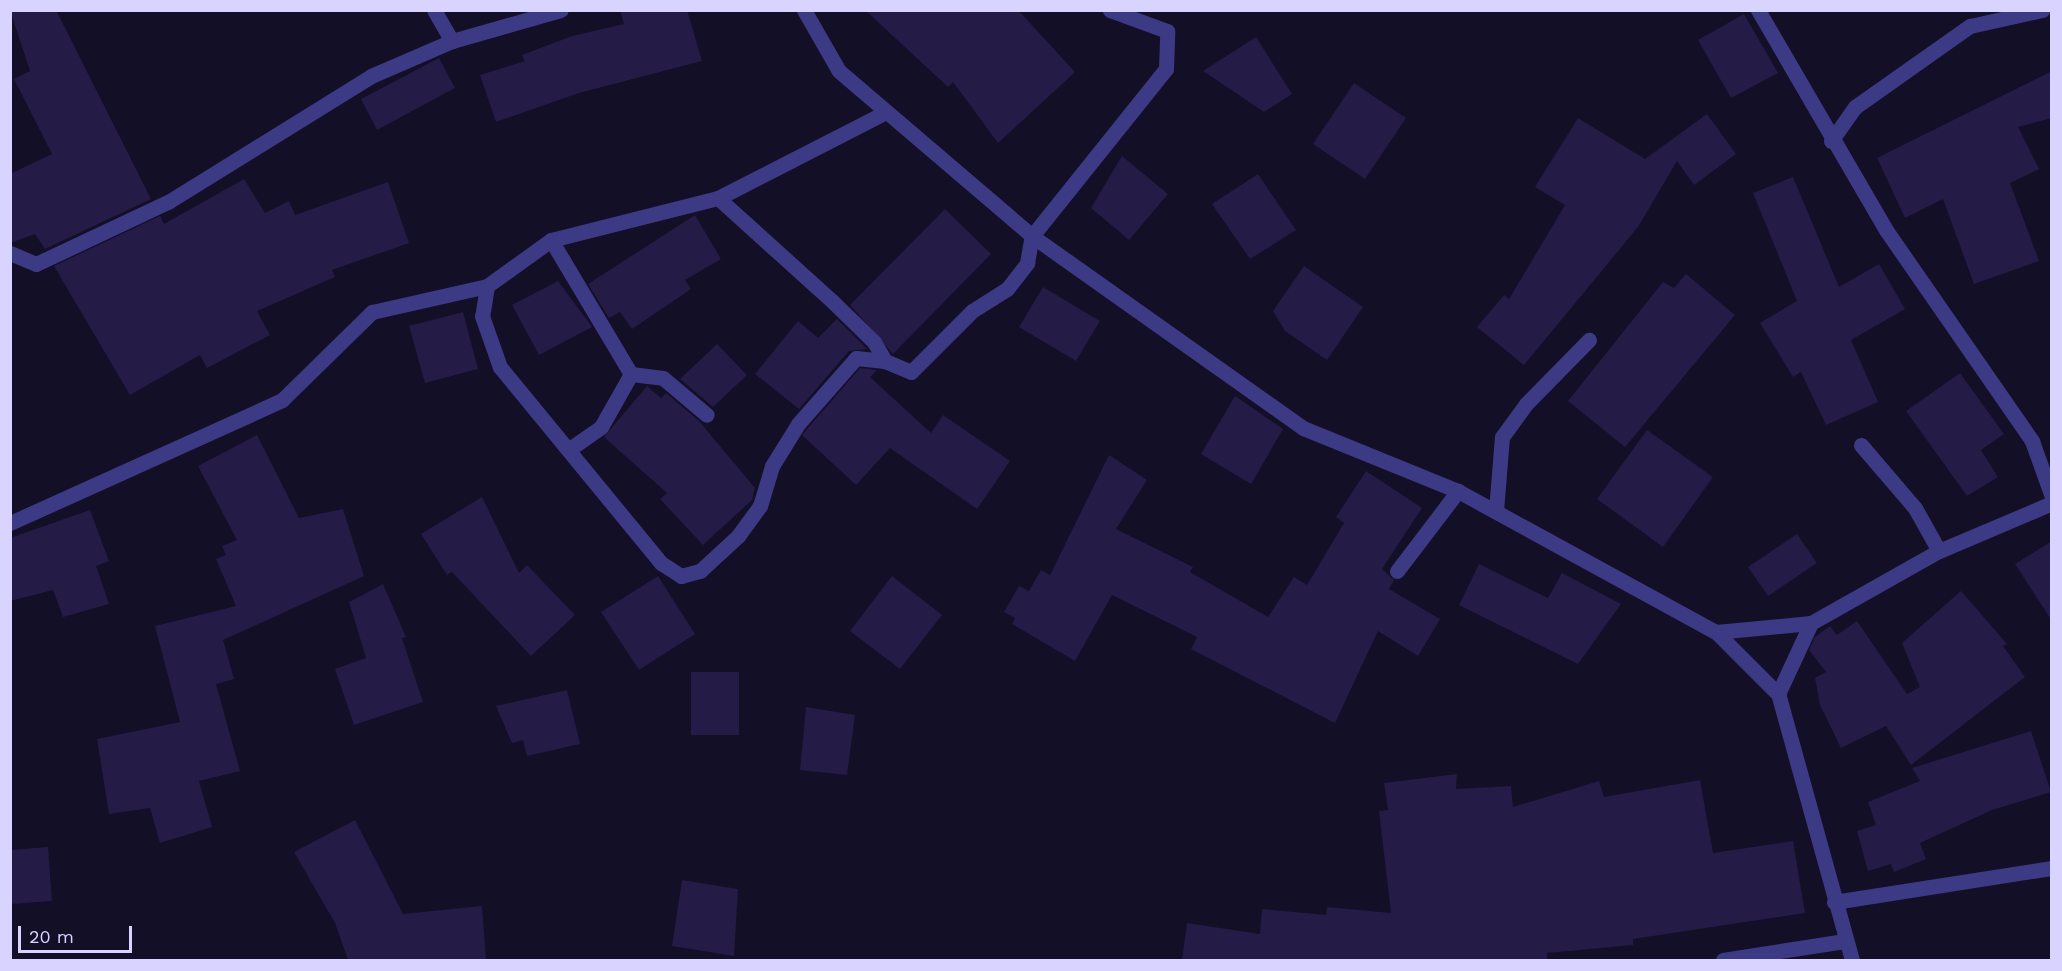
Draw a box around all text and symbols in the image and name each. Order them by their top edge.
scale bar [21,914,135,952]
text: 20 m [29,926,74,947]

